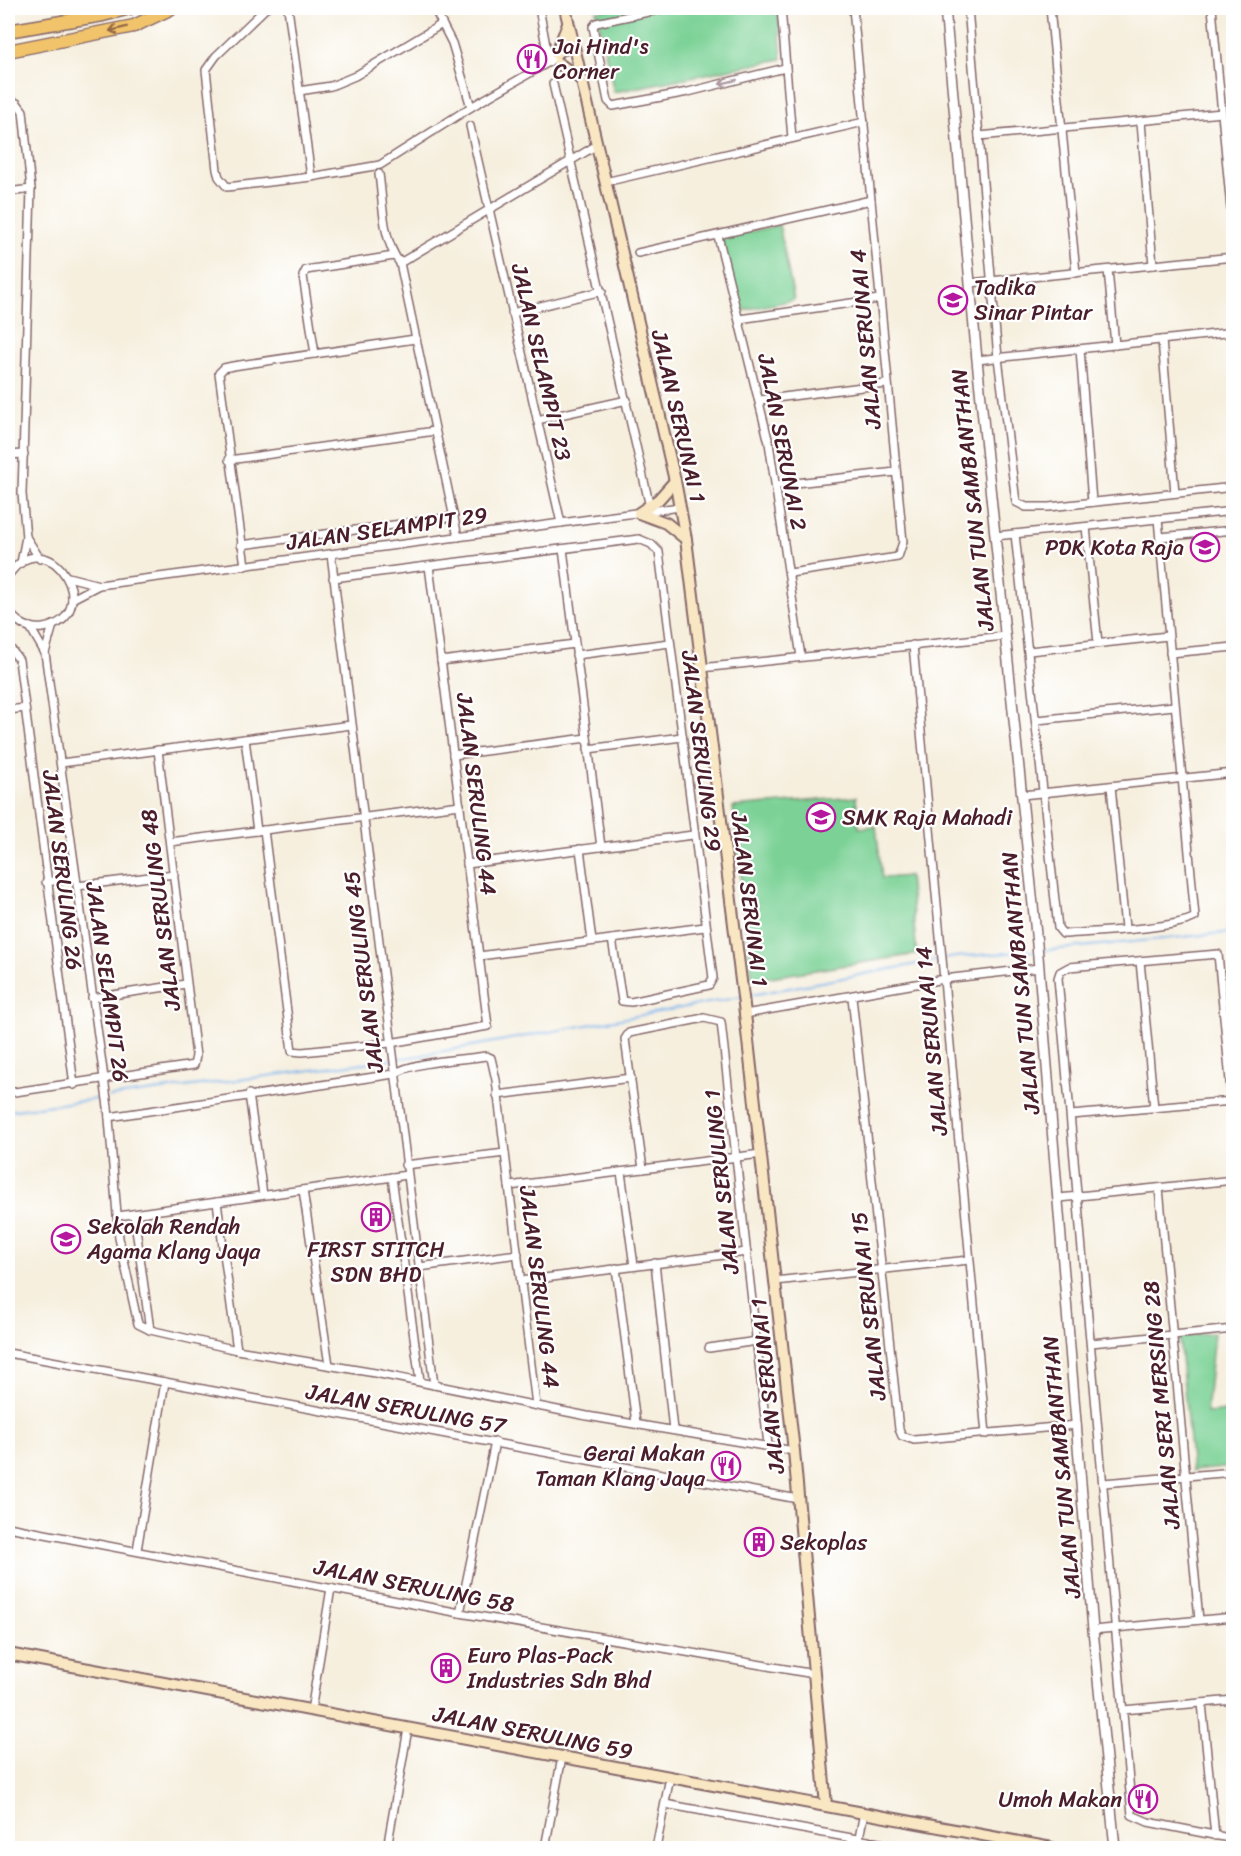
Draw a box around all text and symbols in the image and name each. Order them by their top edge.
one-way arrow [109,24,128,36]
place label: Jai Hind's Corner [552,27,649,91]
restaurant icon: Jai Hind's Corner [516,43,548,75]
one-way arrow [719,76,738,88]
street label: JALAN SERUNAI 4 [838,247,893,431]
street label: JALAN SELAMPIT 23 [500,259,583,464]
place label: Tadika Sinar Pintar [974,268,1094,332]
school or university icon: Tadika Sinar Pintar [937,284,969,316]
street label: JALAN SERUNAI 1 [639,325,717,506]
street label: JALAN SERUNAI 2 [746,349,819,534]
street label: JALAN TUN SAMBANTHAN [939,367,1006,634]
street label: JALAN SELAMPIT 29 [283,495,490,562]
place label: PDK Kota Raja [1045,528,1184,567]
school or university icon: PDK Kota Raja [1189,531,1221,563]
street label: JALAN SERULING 29 [670,647,733,854]
street label: JALAN SERULING 44 [445,690,508,898]
street label: JALAN SERULING 26 [31,767,94,972]
place label: SMK Raja Mahadi [842,798,1013,837]
school or university icon: SMK Raja Mahadi [805,801,837,833]
street label: JALAN SERULING 48 [129,807,192,1014]
street label: JALAN SERUNAI 1 [719,808,780,989]
street label: JALAN TUN SAMBANTHAN [990,850,1051,1117]
street label: JALAN SERULING 45 [332,869,395,1076]
street label: JALAN SELAMPIT 26 [74,879,141,1085]
street label: JALAN SERUNAI 14 [904,944,959,1138]
street label: JALAN SERULING 1 [692,1088,751,1277]
street label: JALAN SERULING 44 [508,1183,571,1391]
building icon: FIRST STITCH SDN BHD [360,1201,392,1233]
place label: Sekolah Rendah Agama Klang Jaya [86,1207,261,1271]
street label: JALAN SERUNAI 15 [839,1210,898,1403]
school or university icon: Sekolah Rendah Agama Klang Jaya [50,1223,82,1255]
place label: FIRST STITCH SDN BHD [307,1230,445,1294]
street label: JALAN SERI MERSING 28 [1131,1279,1192,1532]
street label: JALAN SERUNAI 1 [739,1296,796,1477]
street label: JALAN TUN SAMBANTHAN [1031,1334,1092,1601]
street label: JALAN SERULING 57 [302,1372,510,1445]
place label: Gerai Makan Taman Klang Jaya [535,1434,706,1498]
restaurant icon: Gerai Makan Taman Klang Jaya [710,1450,742,1482]
place label: Sekoplas [780,1523,868,1562]
building icon: Sekoplas [743,1526,775,1558]
street label: JALAN SERULING 58 [310,1547,517,1624]
place label: Euro Plas-Pack Industries Sdn Bhd [466,1636,652,1700]
building icon: Euro Plas-Pack Industries Sdn Bhd [430,1652,462,1684]
street label: JALAN SERULING 59 [429,1694,636,1771]
place label: Umoh Makan [999,1780,1122,1819]
restaurant icon: Umoh Makan [1127,1783,1159,1815]

